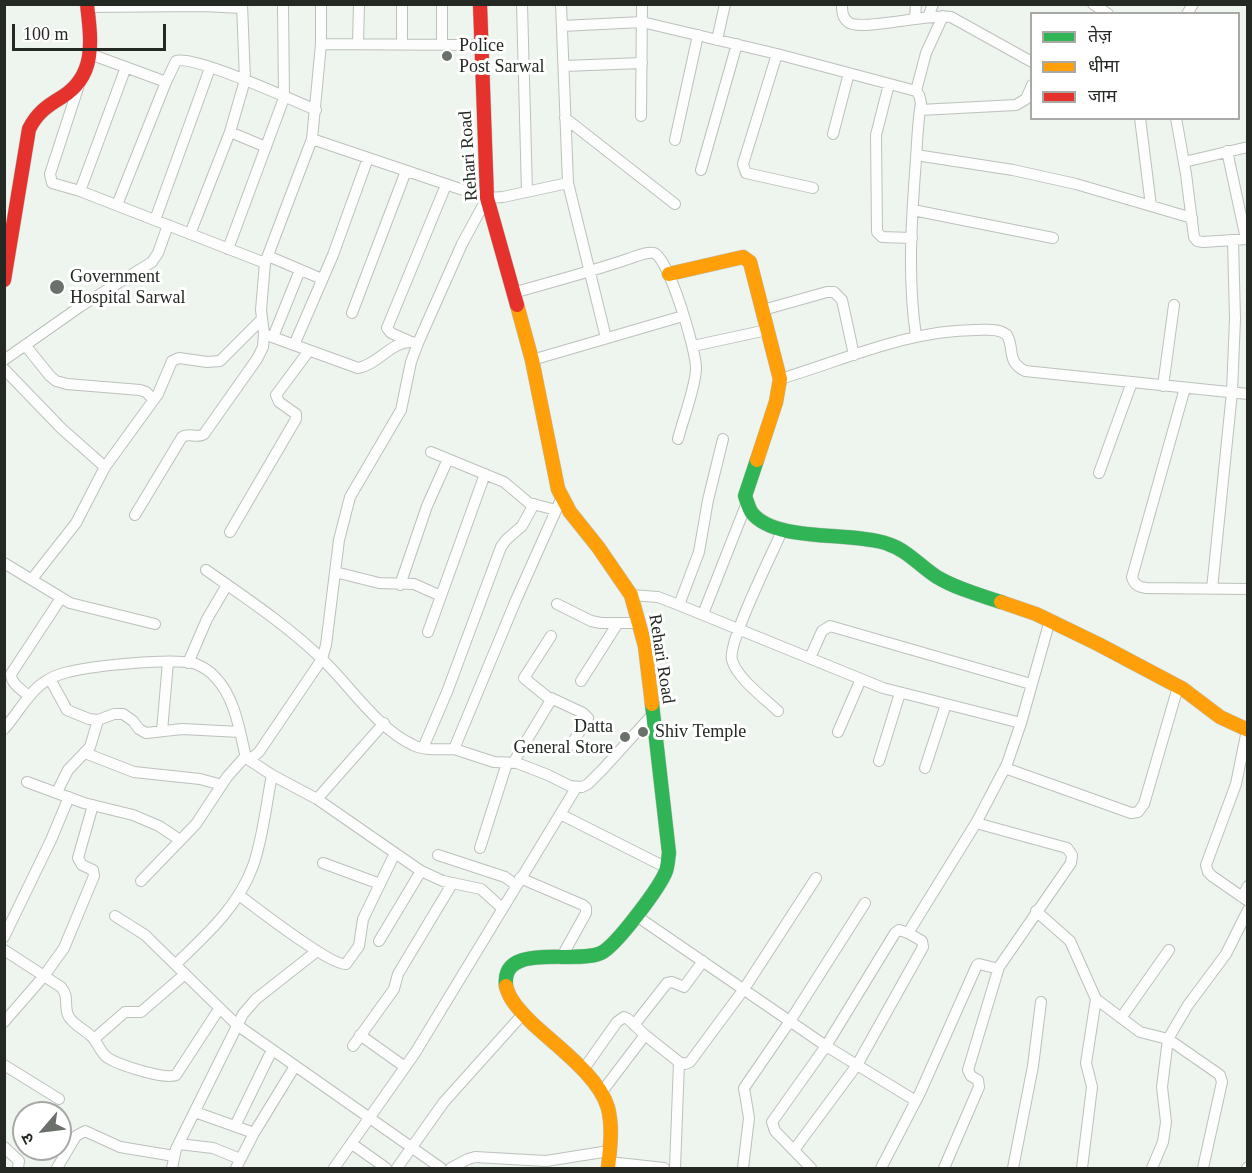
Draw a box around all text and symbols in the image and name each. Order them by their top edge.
scale bar [15,12,170,50]
legend [1030,12,1240,120]
text: 100 m [23,24,69,44]
text: तेज़ [1088,26,1112,46]
place label: Police Post Sarwal [459,35,544,78]
marker: Police Post Sarwal [440,49,454,63]
text: धीमा [1088,56,1119,76]
text: जाम [1088,86,1117,106]
street label: Rehari Road [455,110,483,202]
place label: Government Hospital Sarwal [70,266,185,308]
marker: Government Hospital Sarwal [48,278,66,296]
street label: Rehari Road [643,613,679,705]
place label: Datta General Store [514,716,613,758]
place label: Shiv Temple [655,721,746,743]
marker: Shiv Temple [636,725,650,739]
marker: Datta General Store [618,730,632,744]
north arrow [12,1101,72,1161]
text: उ [18,1131,37,1147]

